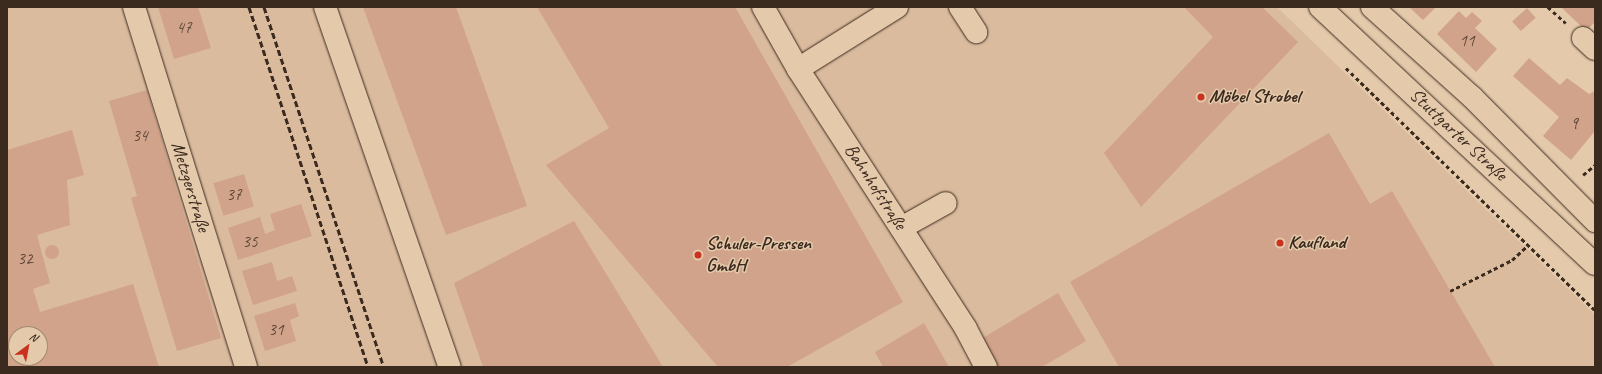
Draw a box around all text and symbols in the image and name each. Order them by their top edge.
house number: 47 [176,18,192,38]
house number: 11 [1459,31,1475,51]
street label: Stuttgarter Straße [1404,84,1512,186]
place label: Möbel Strobel [1209,86,1300,108]
marker: Möbel Strobel [1196,92,1206,102]
house number: 9 [1570,114,1578,134]
house number: 34 [132,126,148,146]
street label: Metzgerstraße [165,139,215,235]
street label: Bahnhofstraße [839,140,911,234]
house number: 37 [226,185,242,205]
house number: 35 [242,232,258,252]
place label: Kaufland [1288,232,1345,254]
place label: Schuler-Pressen GmbH [706,233,811,277]
marker: Kaufland [1275,238,1285,248]
house number: 32 [17,249,33,269]
marker: Schuler-Pressen GmbH [693,250,703,260]
house number: 31 [268,320,284,340]
north arrow [8,326,48,366]
text: N [27,329,40,344]

